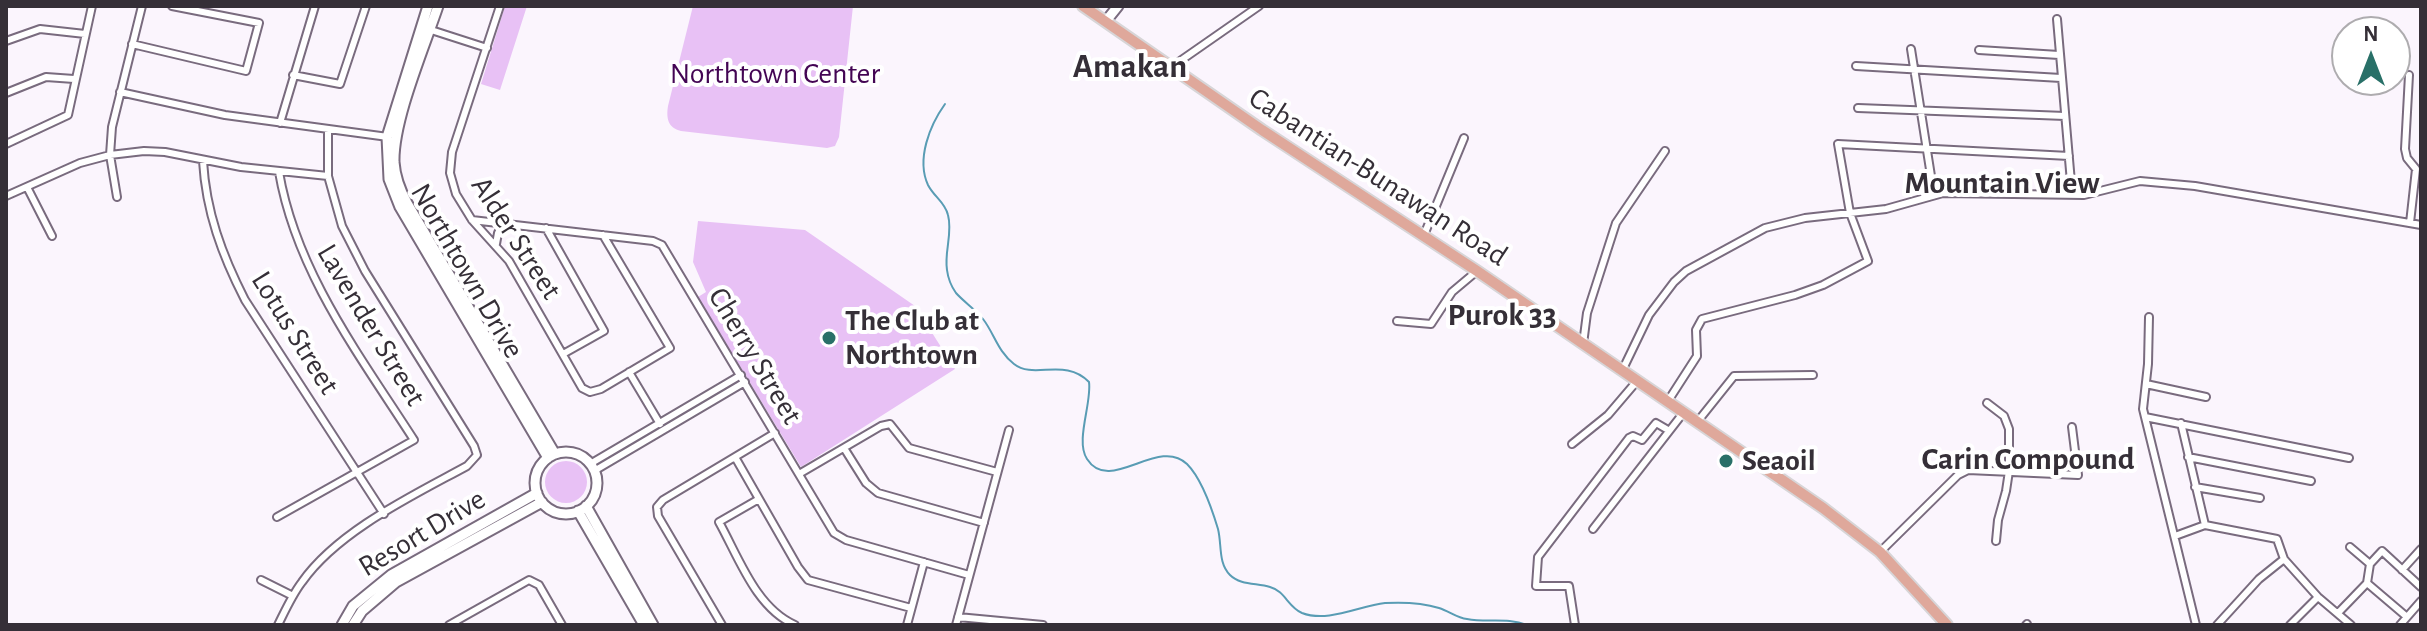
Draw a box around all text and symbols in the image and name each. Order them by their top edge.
north arrow [2331,16,2411,96]
text: N [2363,23,2379,45]
district label: Amakan [1073,47,1187,87]
park label: Northtown Center [670,56,880,92]
street label: Cabantian-Bunawan Road [1242,80,1514,274]
district label: Mountain View [1904,164,2100,202]
street label: Alder Street [463,170,569,306]
street label: Northtown Drive [402,177,532,365]
street label: Lavender Street [309,238,433,412]
street label: Lotus Street [243,265,347,401]
street label: Cherry Street [700,281,810,431]
district label: Purok 33 [1447,296,1557,334]
place label: The Club at Northtown [845,303,979,374]
marker: The Club at Northtown [820,329,838,347]
district label: Carin Compound [1921,440,2135,478]
place label: Seaoil [1742,443,1816,479]
marker: Seaoil [1717,452,1735,470]
street label: Resort Drive [352,481,492,585]

